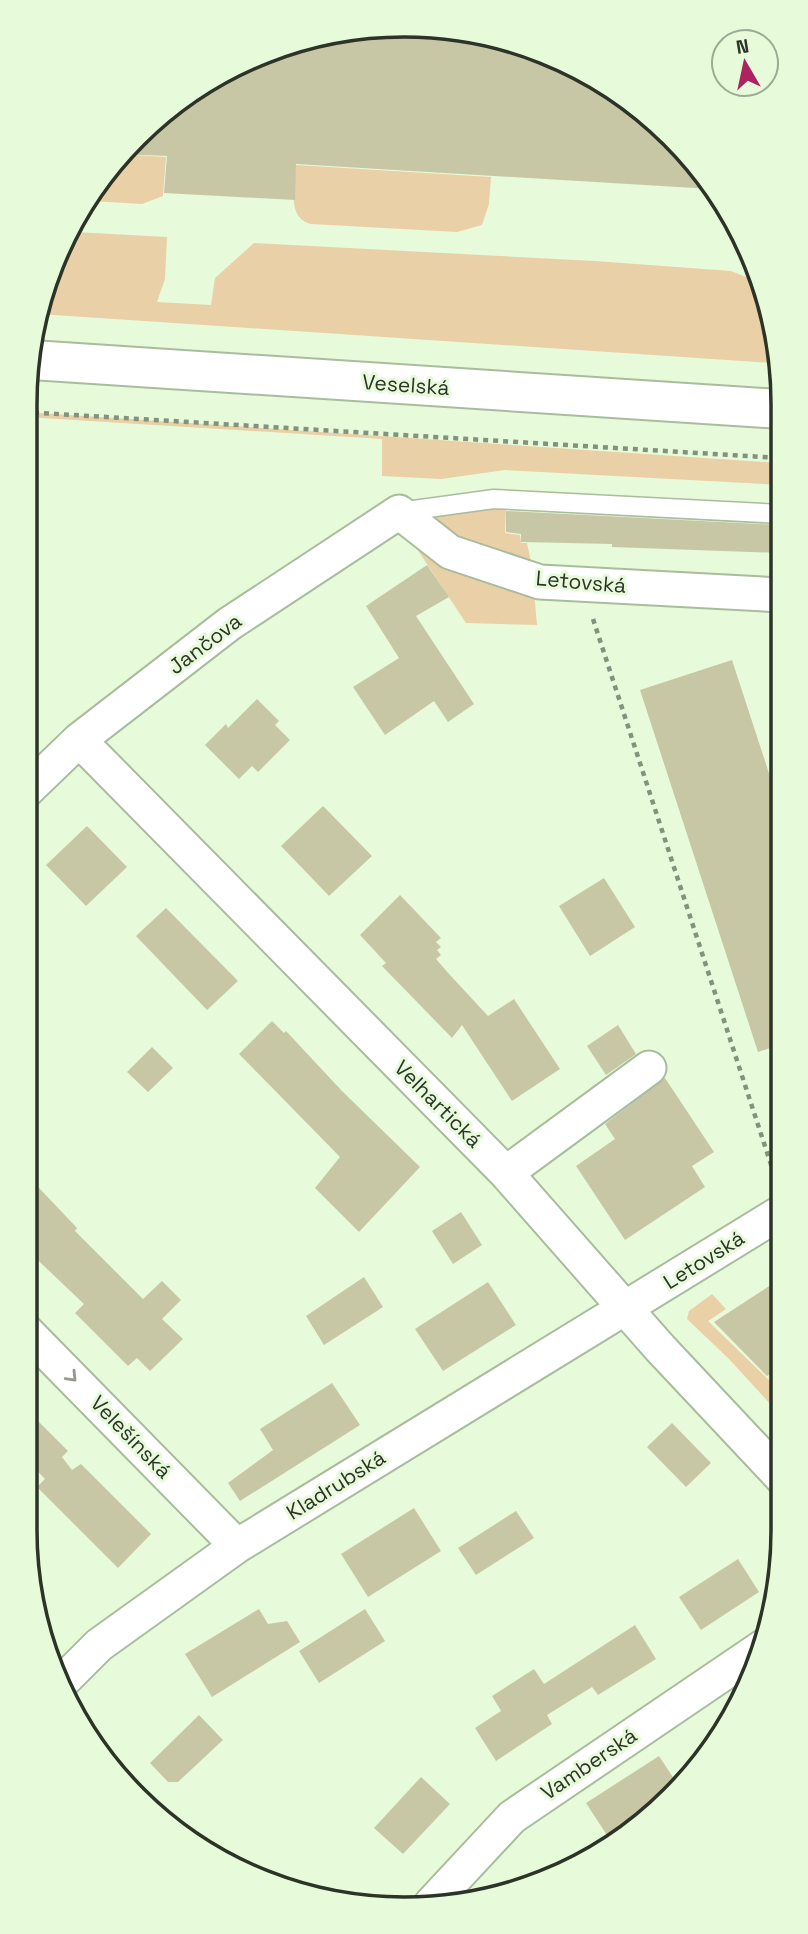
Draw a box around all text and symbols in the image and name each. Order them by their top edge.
north arrow [710,28,780,98]
text: N [734,33,751,60]
street label: Veselská [361,368,451,401]
street label: Letovská [535,564,627,599]
street label: Jančova [163,607,247,680]
street label: Velhartická [389,1054,488,1153]
street label: Letovská [658,1224,749,1295]
one-way arrow [64,1369,77,1382]
street label: Velešínská [85,1389,178,1484]
street label: Kladrubská [281,1444,390,1526]
street label: Vamberská [535,1722,642,1806]

